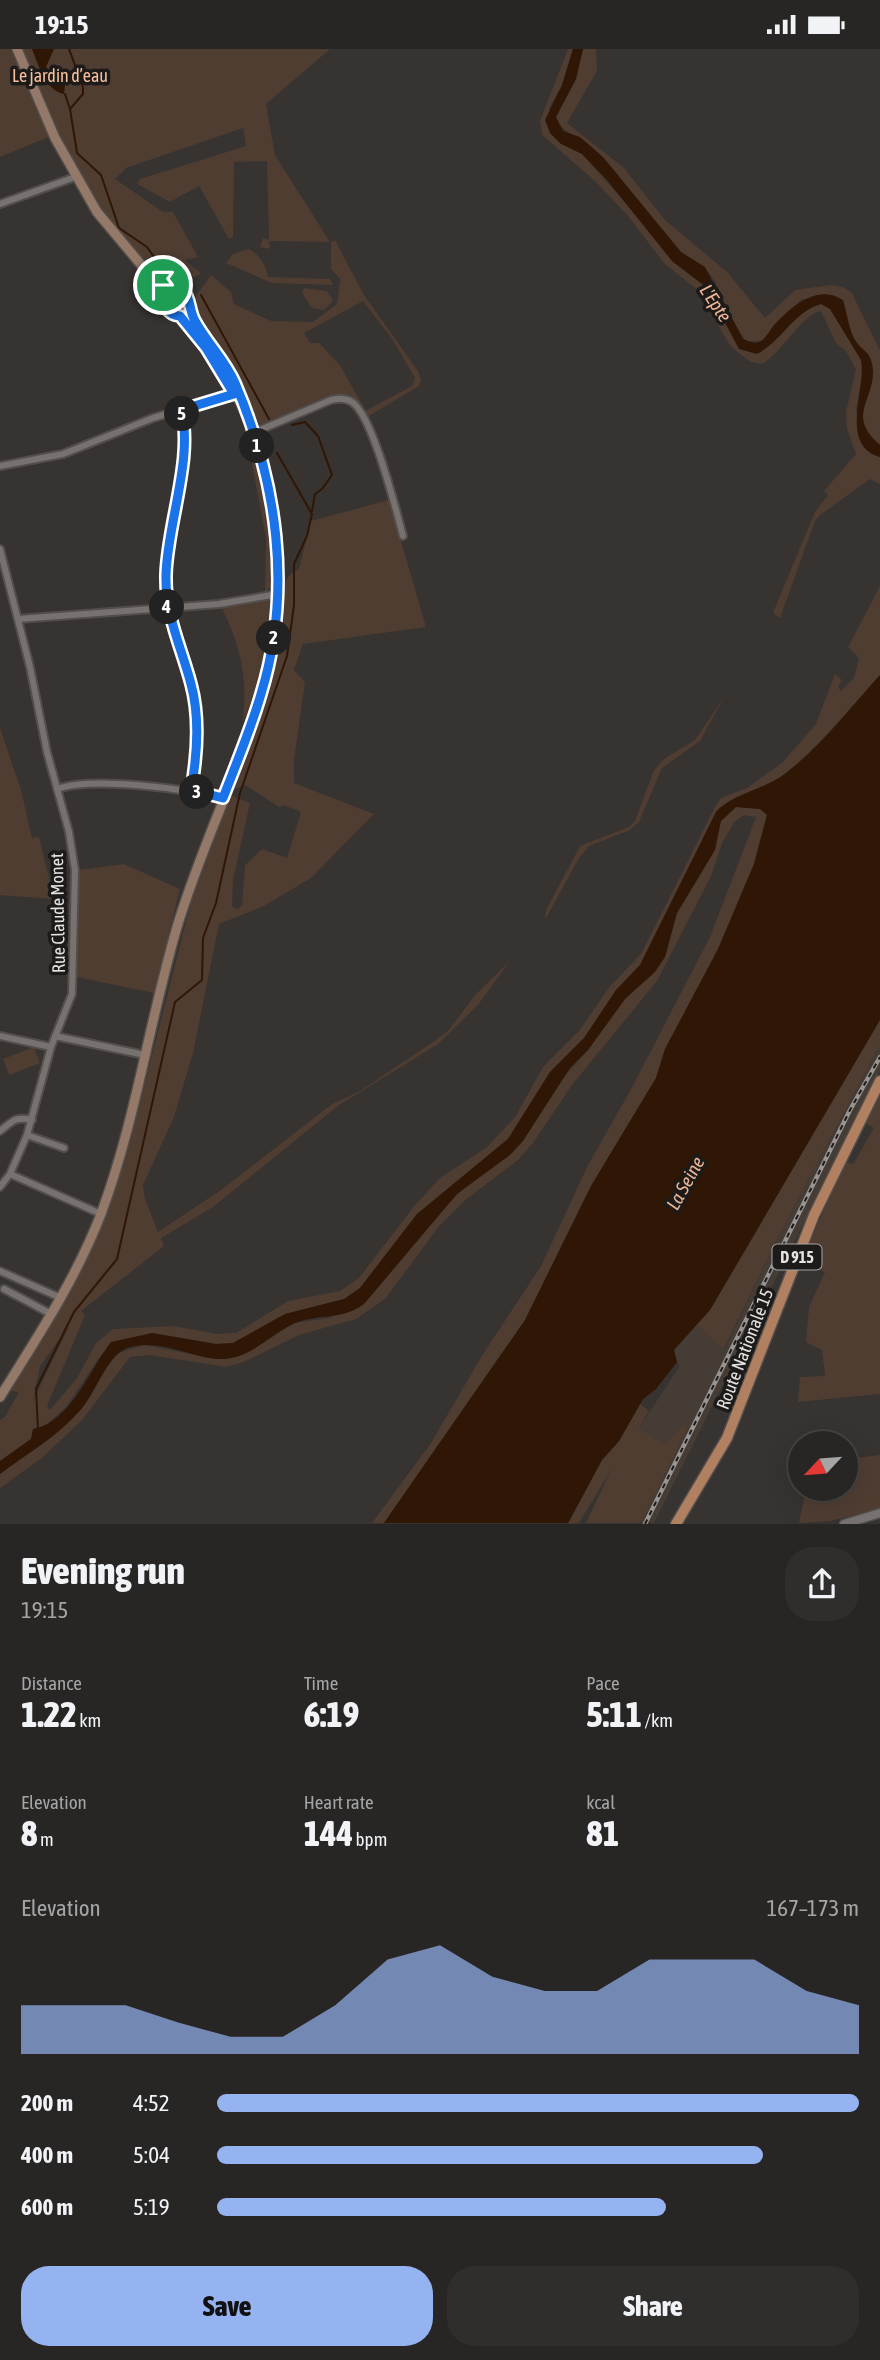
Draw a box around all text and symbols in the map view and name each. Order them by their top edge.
text: 19:15 [35,10,89,40]
park label: Le jardin d’eau [12,65,108,86]
pin [133,255,193,315]
icon: arrive [144,266,182,304]
water label: L'Epte [696,280,736,326]
pin: 5 [164,397,200,431]
text: 5 [177,402,186,424]
pin: 1 [240,429,274,463]
text: 1 [252,434,261,456]
pin: 4 [150,589,184,625]
text: 4 [162,595,171,617]
pin: 2 [256,621,292,655]
text: 2 [269,626,278,648]
pin: 3 [180,775,214,809]
text: 3 [192,780,201,802]
street label: Rue Claude Monet [46,853,69,973]
water label: La Seine [661,1152,709,1214]
road number: D 915 [772,1245,822,1269]
street label: Route Nationale 15 [712,1285,777,1412]
north arrow [788,1431,858,1501]
map controls [788,1431,858,1501]
button: share [785,1547,859,1621]
text: Evening run [21,1549,185,1592]
text: 19:15 [21,1597,68,1623]
text: Distance [21,1672,82,1694]
text: Time [304,1672,338,1694]
text: Pace [586,1672,620,1694]
text: 1.22 [21,1694,77,1734]
text: 6:19 [304,1694,359,1734]
text: 5:11 [586,1694,642,1734]
text: km [77,1709,101,1731]
text: /km [642,1709,673,1731]
text: Elevation [21,1791,87,1813]
text: Heart rate [304,1791,374,1813]
text: kcal [586,1791,615,1813]
text: 8 [21,1813,37,1853]
text: 144 [304,1813,353,1853]
text: 81 [586,1813,619,1853]
text: m [37,1828,54,1850]
text: bpm [353,1828,387,1850]
text: Elevation [21,1895,101,1921]
text: 167–173 m [766,1895,859,1921]
text: 200 m [21,2090,73,2116]
text: 4:52 [133,2090,170,2116]
text: 400 m [21,2142,73,2168]
text: 5:04 [133,2142,170,2168]
text: 600 m [21,2194,73,2220]
text: 5:19 [133,2194,170,2220]
button: Save [21,2266,433,2346]
button: Share [447,2266,859,2346]

